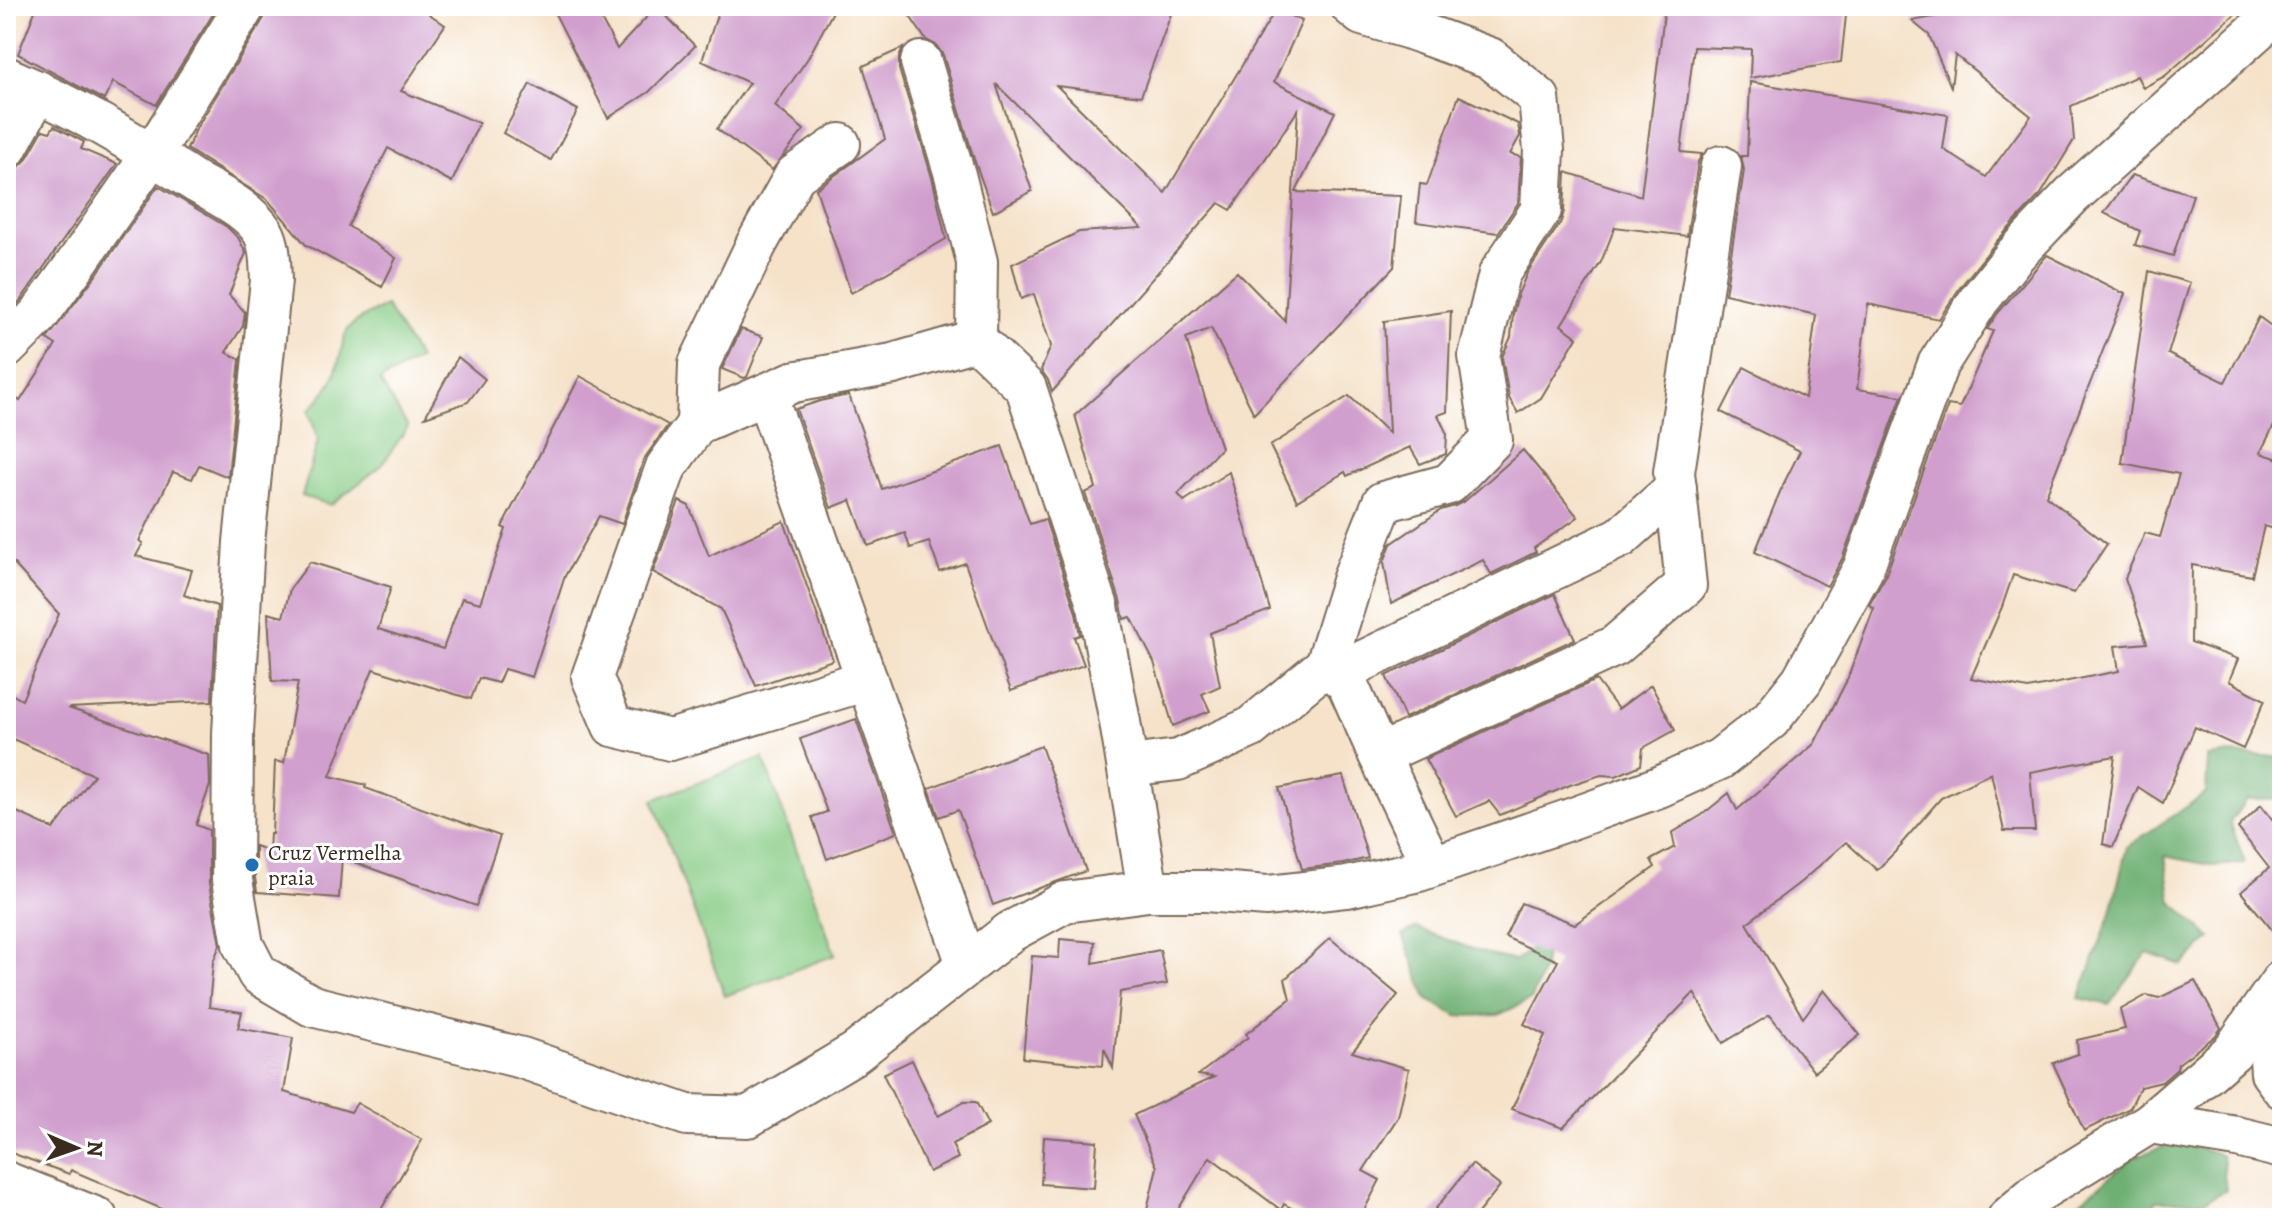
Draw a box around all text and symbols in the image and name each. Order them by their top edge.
place label: Cruz Vermelha praia [268,838,402,893]
marker: Cruz Vermelha praia [243,856,261,874]
north arrow [36,1108,116,1188]
text: N [80,1140,110,1157]

